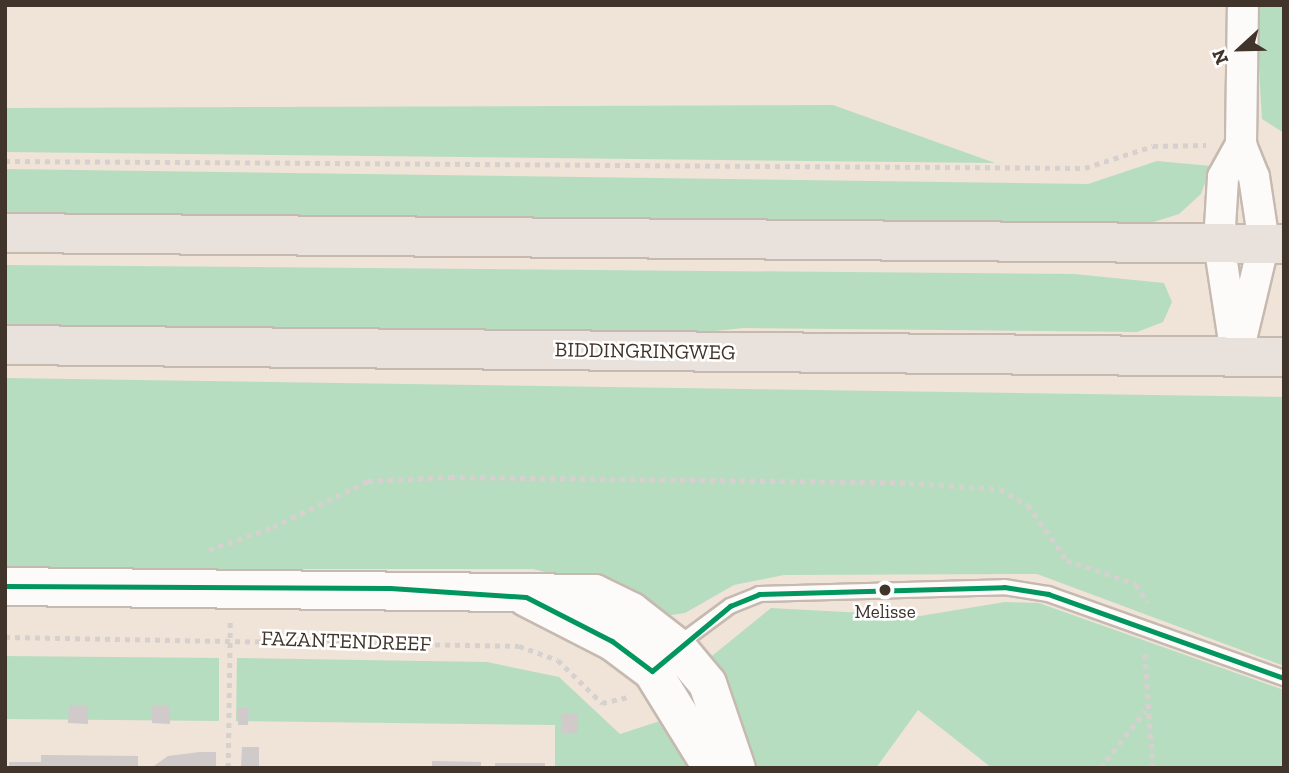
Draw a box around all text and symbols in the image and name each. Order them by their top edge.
north arrow [1205,14,1275,84]
text: N [1207,46,1233,68]
street label: BIDDINGRINGWEG [554,337,736,365]
marker: Melisse [878,583,892,597]
place label: Melisse [854,601,916,623]
street label: FAZANTENDREEF [260,625,432,657]

